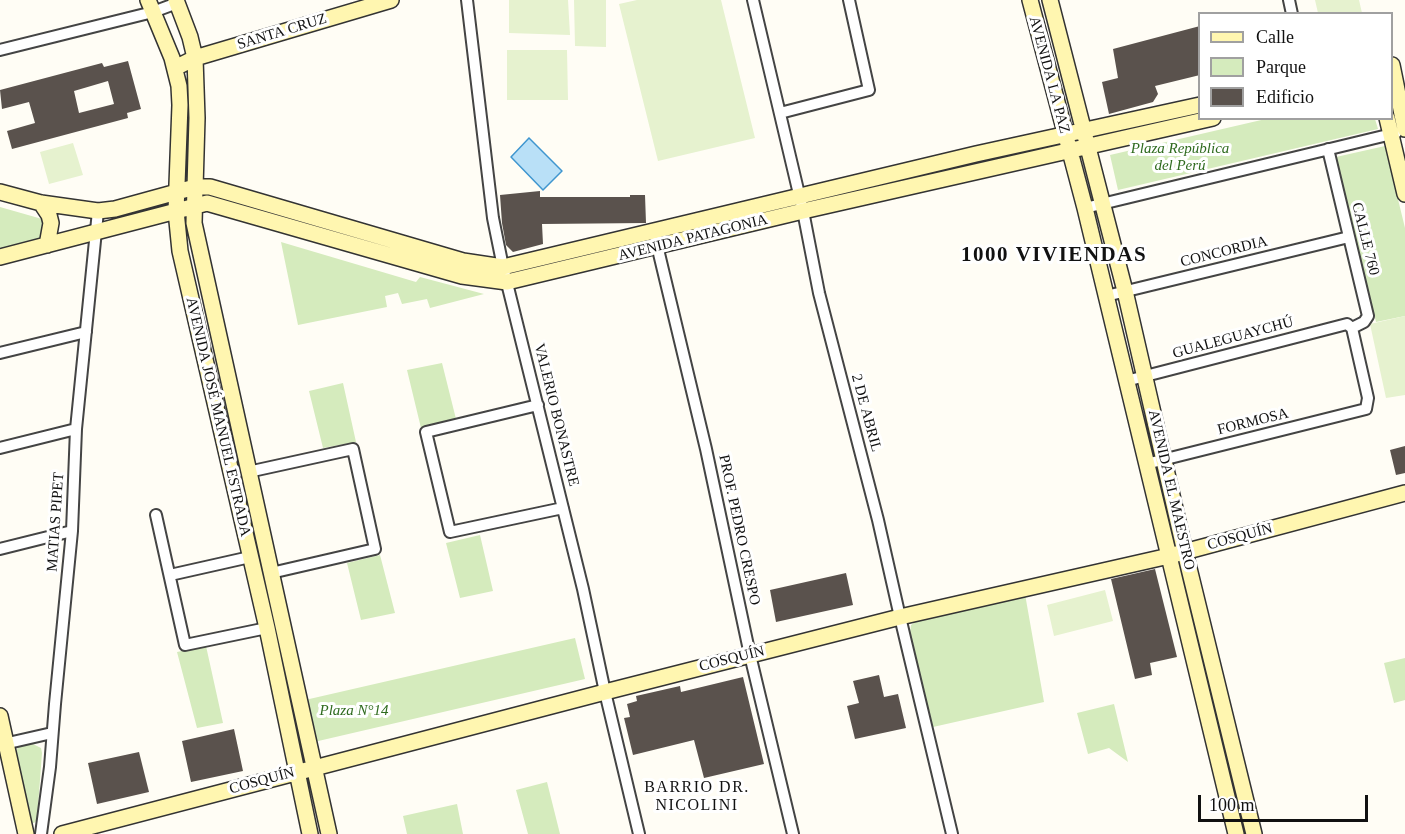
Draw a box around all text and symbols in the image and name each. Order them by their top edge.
street label: SANTA CRUZ [235,10,329,54]
legend [1198,12,1393,120]
street label: AVENIDA LA PAZ [1025,14,1073,136]
text: Calle [1256,27,1294,47]
text: Parque [1256,57,1306,77]
text: Edificio [1256,87,1314,107]
park label: Plaza República del Perú [1131,140,1229,175]
street label: CALLE 760 [1347,201,1383,277]
street label: AVENIDA PATAGONIA [616,211,770,265]
street label: CONCORDIA [1179,232,1269,272]
district label: 1000 VIVIENDAS [961,243,1147,269]
street label: AVENIDA JOSÉ MANUEL ESTRADA [182,296,254,538]
street label: GUALEGUAYCHÚ [1171,313,1295,363]
street label: VALERIO BONASTRE [530,342,582,488]
street label: 2 DE ABRIL [847,372,885,454]
street label: FORMOSA [1216,404,1290,440]
street label: AVENIDA EL MAESTRO [1144,408,1198,572]
street label: PROF. PEDRO CRESPO [714,453,764,607]
street label: MATIAS PIPET [44,472,68,572]
street label: COSQUÍN [1205,520,1275,554]
street label: COSQUÍN [697,642,767,676]
park label: Plaza N°14 [320,702,388,720]
street label: COSQUÍN [227,764,297,798]
district label: BARRIO DR. NICOLINI [644,778,750,816]
scale bar [1201,783,1370,821]
text: 100 m [1209,795,1255,815]

